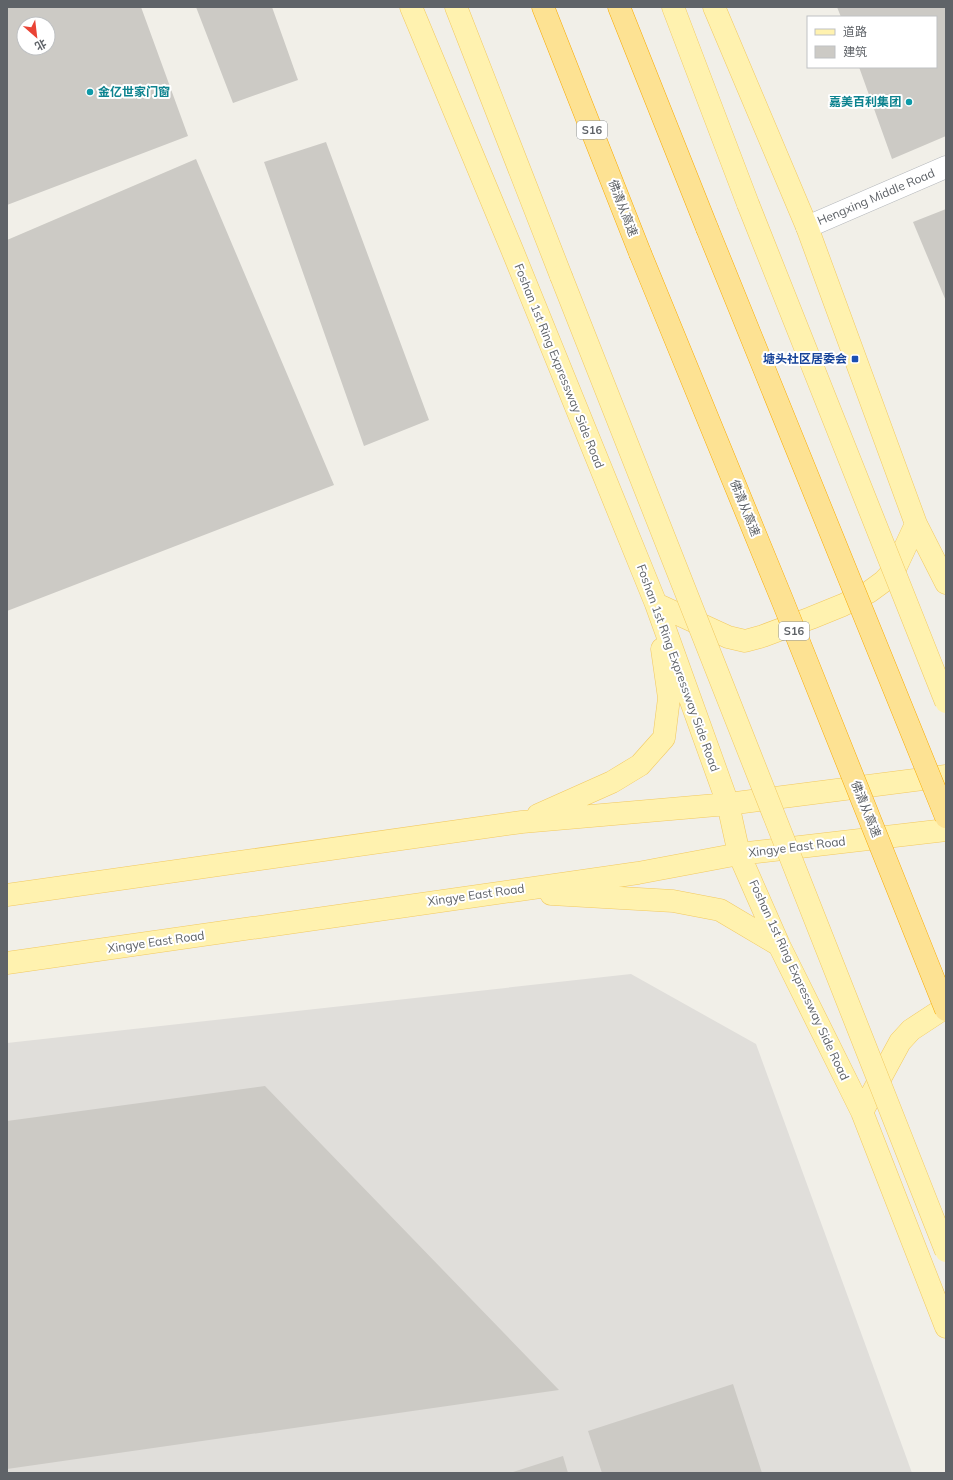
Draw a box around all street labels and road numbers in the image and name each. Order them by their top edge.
road number: S16 [577,121,607,139]
street label: Hengxing Middle Road [815,165,937,228]
street label: 佛清从高速 [606,177,641,239]
street label: Foshan 1st Ring Expressway Side Road [511,261,608,470]
street label: 佛清从高速 [727,477,764,538]
street label: Foshan 1st Ring Expressway Side Road [634,562,723,774]
road number: S16 [779,622,809,640]
street label: 佛清从高速 [848,778,885,839]
street label: Xingye East Road [748,833,846,860]
street label: Foshan 1st Ring Expressway Side Road [746,877,853,1082]
street label: Xingye East Road [427,880,525,909]
street label: Xingye East Road [107,927,205,956]

